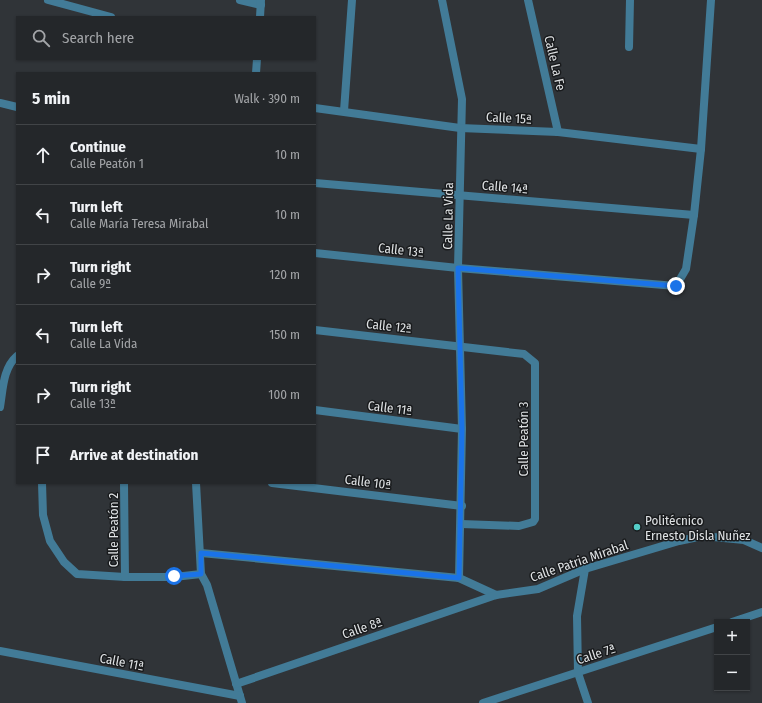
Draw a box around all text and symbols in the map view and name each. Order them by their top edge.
search box [16,16,316,60]
icon: search [30,27,52,49]
text: Search here [62,29,134,47]
street label: Calle La Fe [541,34,569,92]
text: 5 min [32,88,70,109]
text: Walk · 390 m [234,91,300,106]
street label: Calle 15ª [486,109,532,127]
text: Continue [70,138,126,156]
icon: ahead [32,144,54,166]
text: 10 m [275,147,300,162]
text: Calle Peatón 1 [70,156,144,171]
street label: Calle 14ª [481,178,529,196]
street label: Calle La Vida [440,182,456,250]
text: Turn left [70,198,123,216]
icon: left [32,204,54,226]
text: 10 m [275,207,300,222]
text: Calle María Teresa Mirabal [70,216,209,231]
street label: Calle 13ª [377,240,425,260]
text: Turn right [70,258,131,276]
icon: right [32,264,54,286]
text: 120 m [269,267,300,282]
text: Calle 9ª [70,276,111,291]
route end [667,277,685,295]
street label: Calle 12ª [365,316,413,336]
text: Turn left [70,318,123,336]
icon: left [32,324,54,346]
text: 150 m [269,327,300,342]
text: Calle La Vida [70,336,137,351]
text: Turn right [70,378,131,396]
icon: right [32,384,54,406]
text: 100 m [268,387,300,402]
text: Calle 13ª [70,396,116,411]
street label: Calle 11ª [367,398,413,418]
street label: Calle Peatón 3 [516,402,531,476]
icon: arrive [32,444,54,466]
text: Arrive at destination [70,446,198,464]
street label: Calle 10ª [344,472,392,492]
street label: Calle Peatón 2 [106,492,121,567]
place label: Politécnico Ernesto Disla Nuñez [645,513,750,543]
marker: Politécnico Ernesto Disla Nuñez [632,522,642,532]
street label: Calle Patria Mirabal [528,537,630,585]
route start [165,567,183,585]
street label: Calle 8ª [340,614,384,642]
map controls [714,619,750,691]
button: + [714,619,750,655]
street label: Calle 7ª [575,641,617,667]
street label: Calle 11ª [99,650,146,674]
button: − [714,655,750,691]

